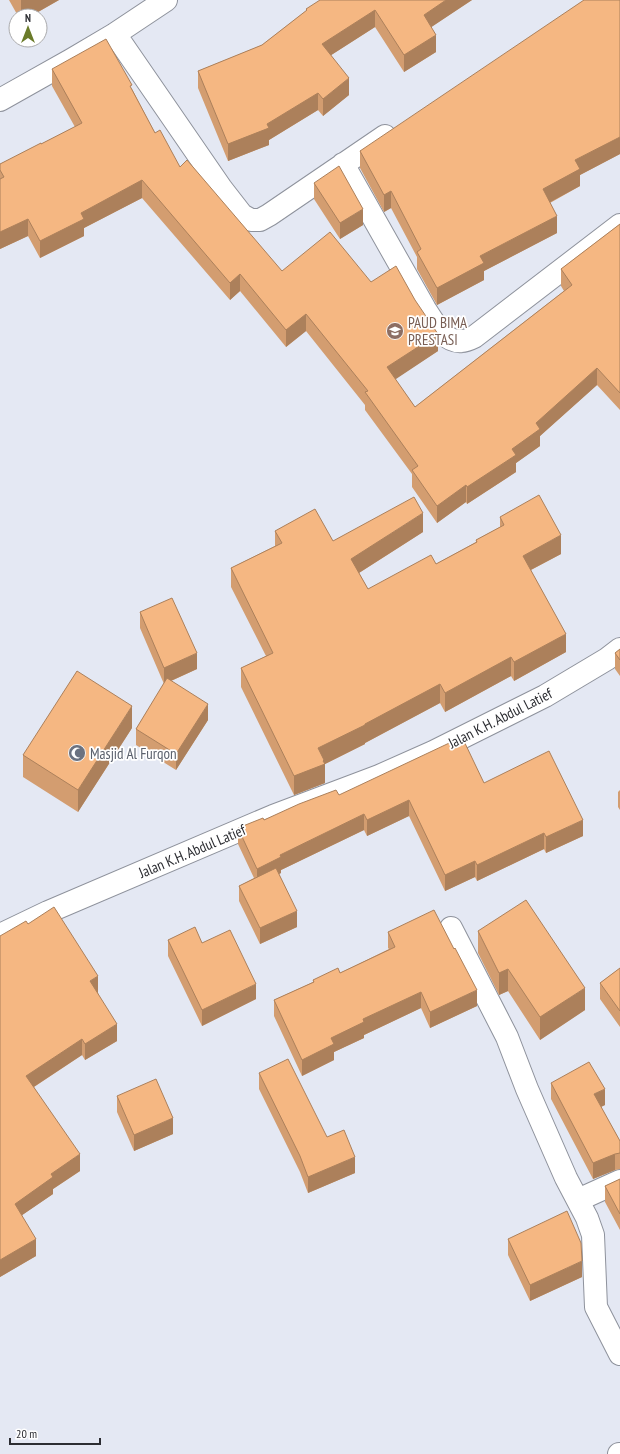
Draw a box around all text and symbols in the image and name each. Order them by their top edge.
north arrow [8,8,48,48]
text: N [25,11,31,25]
place label: PAUD BIMA PRESTASI [408,313,468,349]
school or university icon: PAUD BIMA PRESTASI [385,321,405,341]
street label: Jalan K.H. Abdul Latief [444,683,556,753]
mosque icon: Masjid Al Furqon [67,743,87,763]
place label: Masjid Al Furqon [90,744,177,763]
street label: Jalan K.H. Abdul Latief [135,820,249,882]
scale bar [10,1420,100,1446]
text: 20 m [16,1426,37,1441]

